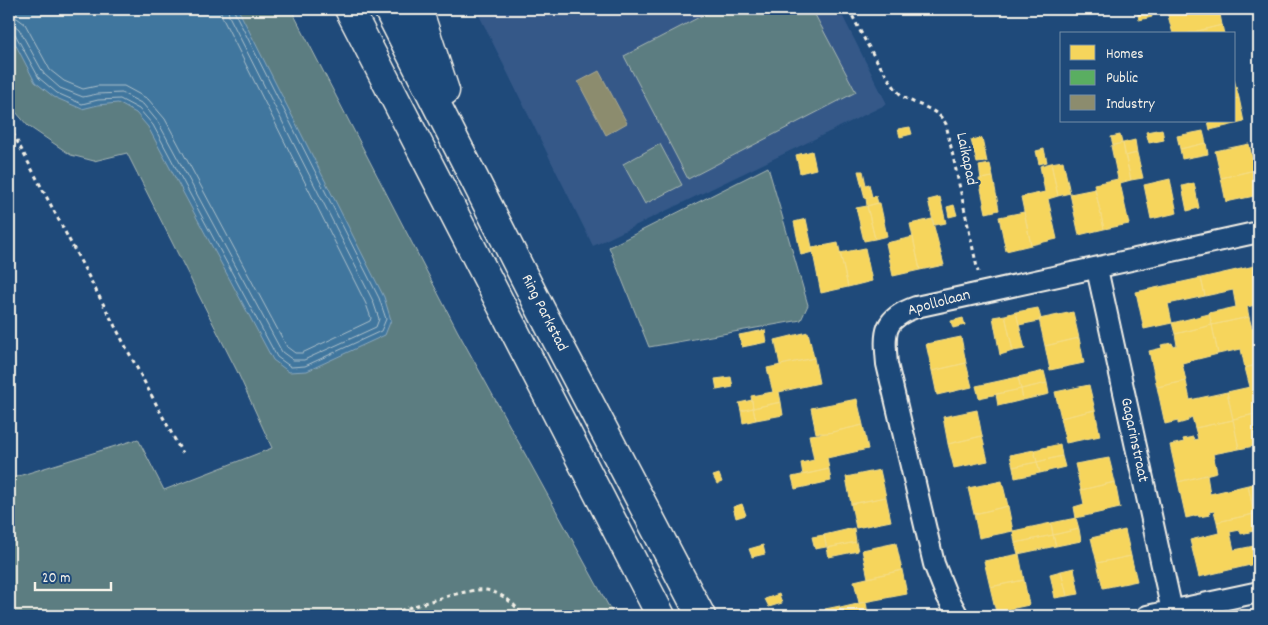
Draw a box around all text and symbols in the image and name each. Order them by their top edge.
legend [1060,32,1236,122]
text: Homes [1106,44,1144,66]
text: Public [1106,68,1138,90]
text: Industry [1106,94,1155,116]
street label: Laikapad [949,130,983,188]
street label: Ring Parkstad [515,270,573,356]
street label: Apollolaan [905,284,973,322]
street label: Gagarinstraat [1114,396,1154,484]
scale bar [35,560,111,592]
text: 20 m [42,568,70,590]

